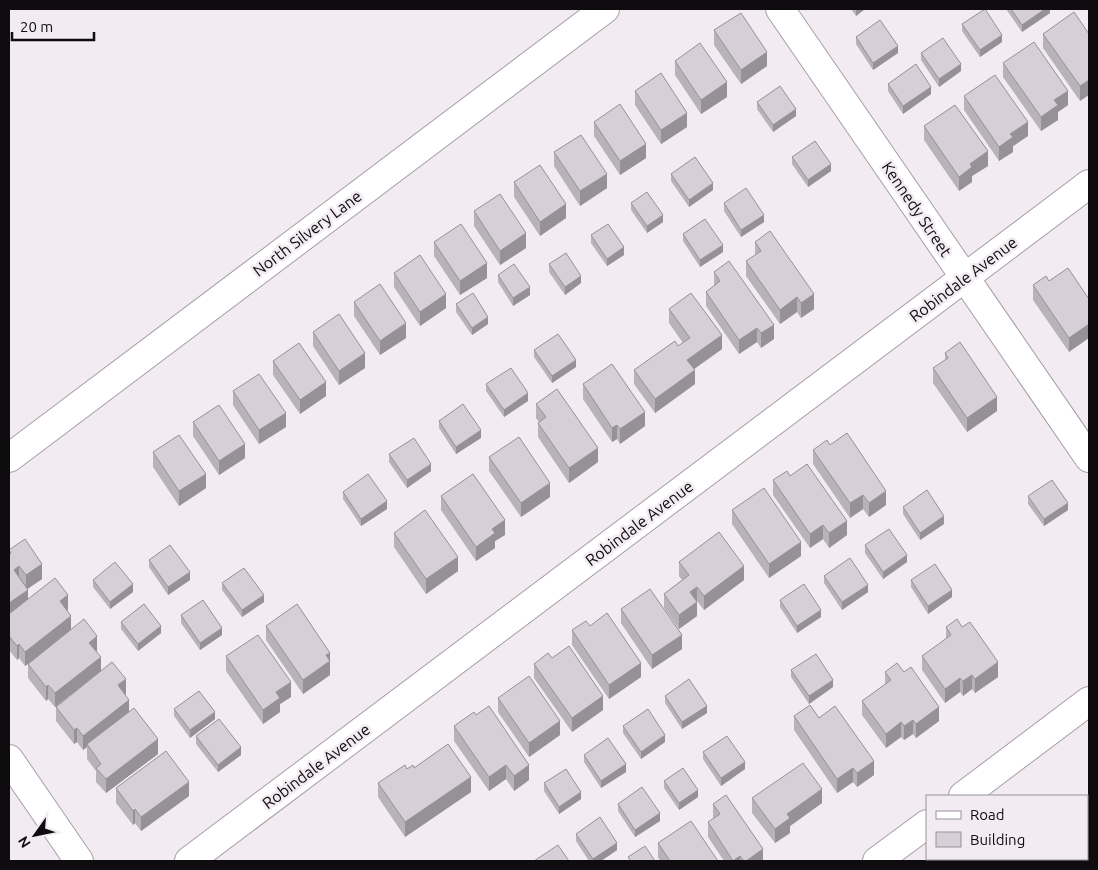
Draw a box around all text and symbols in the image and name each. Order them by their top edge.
scale bar [12,10,95,42]
text: 20 m [20,18,53,35]
street label: Kennedy Street [879,158,956,261]
street label: North Silvery Lane [249,186,365,280]
street label: Robindale Avenue [906,233,1020,325]
street label: Robindale Avenue [582,477,696,569]
street label: Robindale Avenue [259,720,373,812]
legend [926,795,1088,860]
text: Road [970,806,1005,823]
north arrow [10,810,60,860]
text: Building [970,831,1025,848]
text: N [15,833,34,851]

